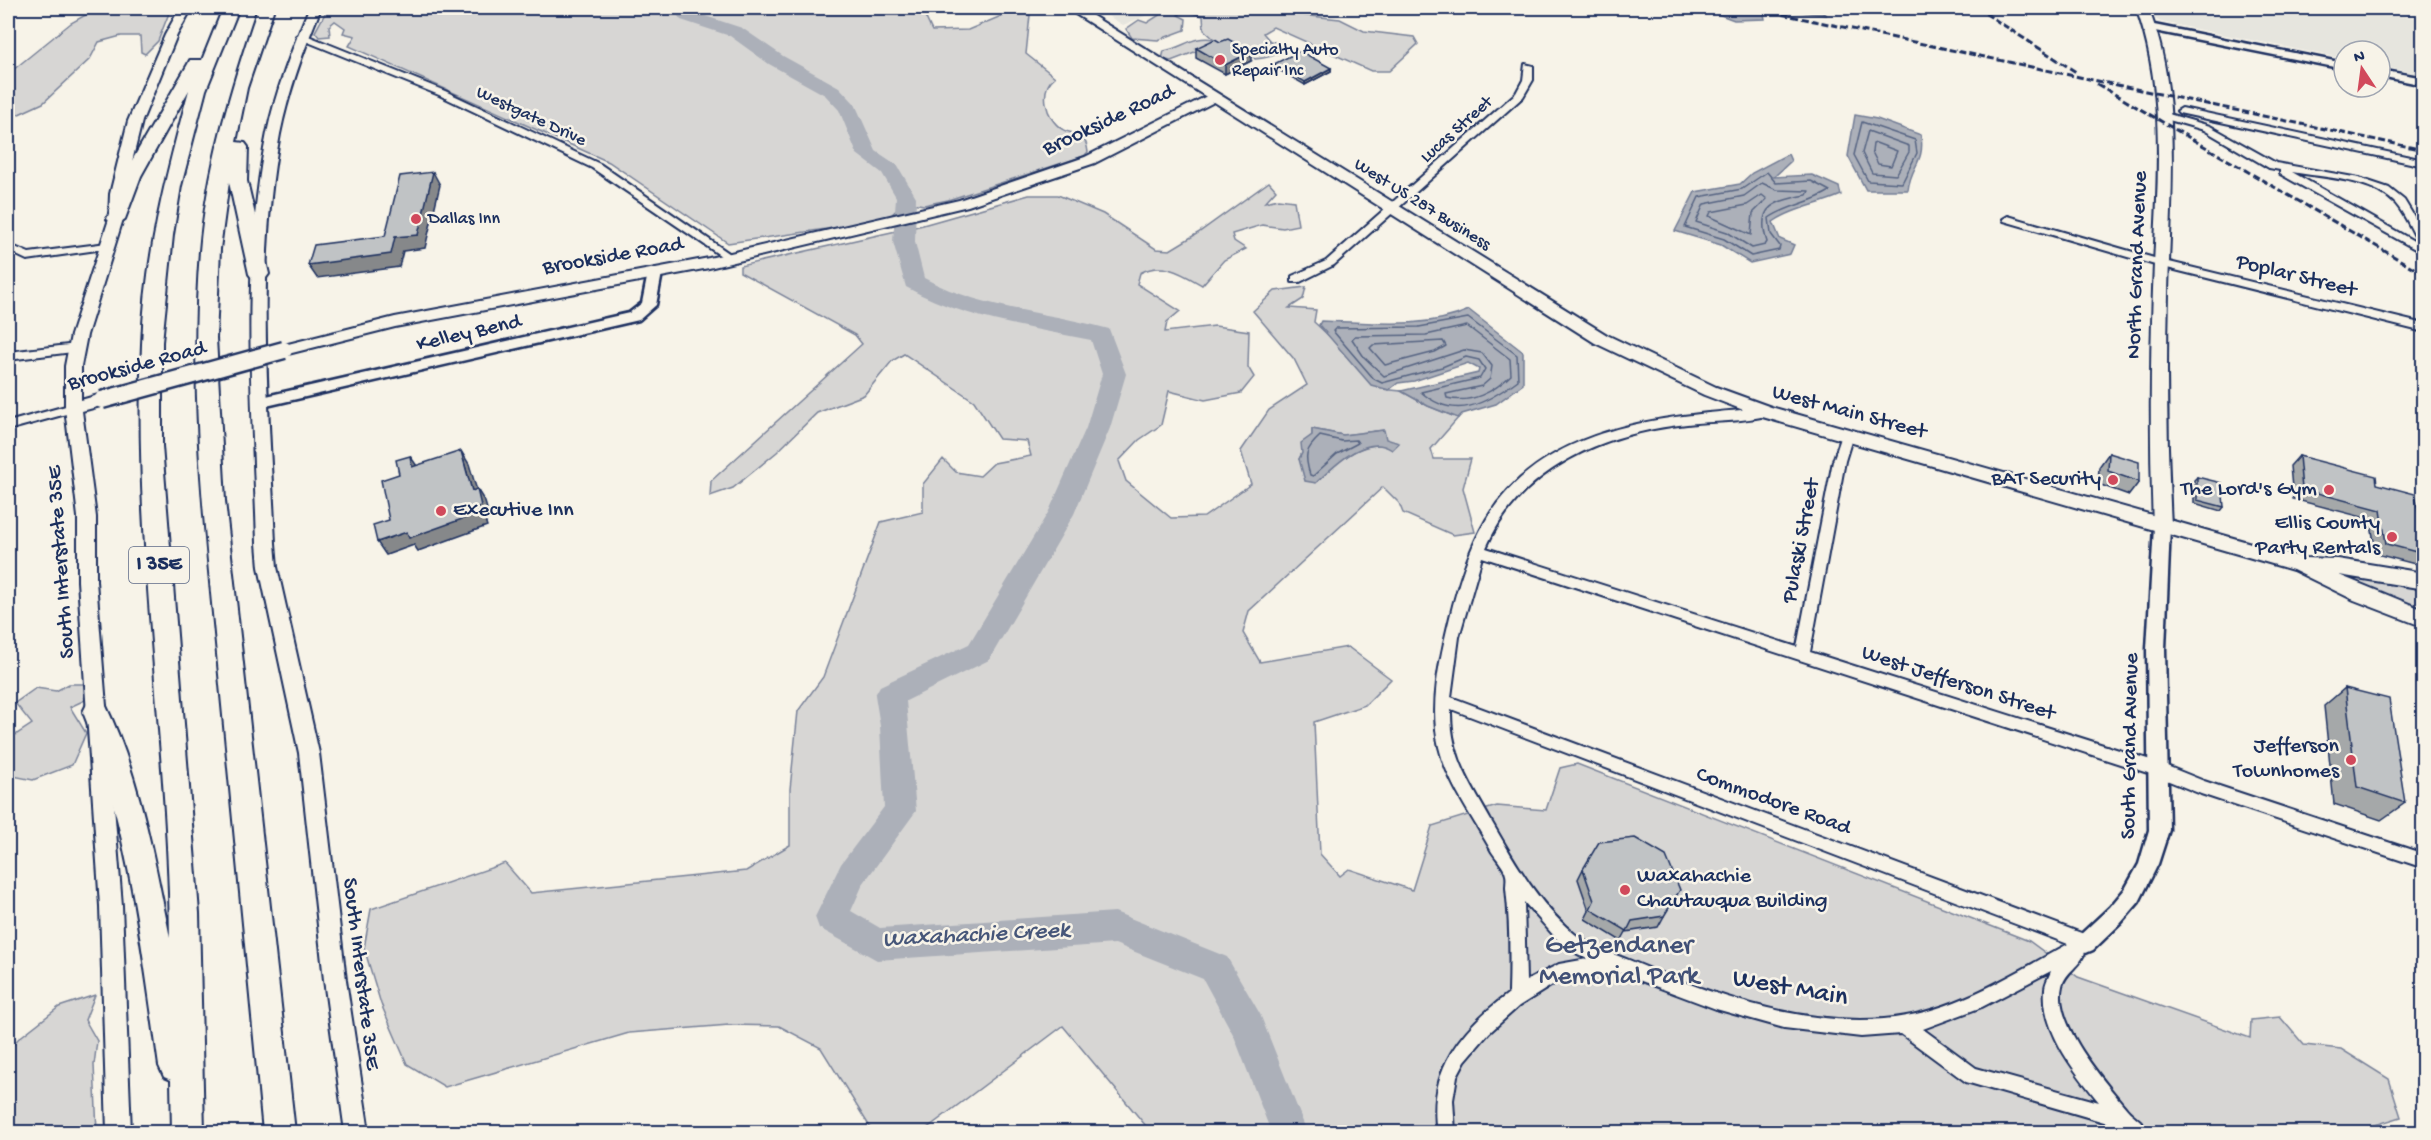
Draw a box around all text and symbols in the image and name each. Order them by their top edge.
north arrow [2332,39,2392,99]
place label: Specialty Auto Repair Inc [1232,40,1339,82]
text: N [2352,47,2367,68]
marker: Specialty Auto Repair Inc [1213,53,1227,67]
street label: Brookside Road [1038,78,1181,163]
street label: Westgate Drive [473,82,590,152]
street label: Lucas Street [1417,91,1499,168]
street label: West US 287 Business [1350,154,1495,256]
street label: North Grand Avenue [2122,170,2154,359]
place label: Dallas Inn [427,209,500,230]
marker: Dallas Inn [409,212,423,226]
street label: Brookside Road [540,231,687,282]
street label: Poplar Street [2232,249,2361,305]
street label: Kelley Bend [414,309,526,359]
street label: Brookside Road [64,336,211,398]
street label: West Main Street [1769,380,1931,447]
street label: South Interstate 35E [42,463,82,659]
place label: BAT Security [1990,467,2101,493]
marker: BAT Security [2106,473,2120,487]
street label: Pulaski Street [1777,475,1827,606]
place label: The Lord's Gym [2179,477,2317,503]
marker: The Lord's Gym [2322,483,2336,497]
place label: Executive Inn [453,498,574,524]
marker: Executive Inn [434,504,448,518]
place label: Ellis County Party Rentals [2254,511,2381,562]
marker: Ellis County Party Rentals [2385,530,2399,544]
road number: I 35E [129,547,189,583]
street label: West Jefferson Street [1858,640,2060,728]
street label: South Grand Avenue [2116,652,2146,839]
place label: Jefferson Townhomes [2231,734,2340,785]
marker: Jefferson Townhomes [2344,753,2358,767]
street label: Commodore Road [1692,762,1856,843]
place label: Waxahachie Chautauqua Building [1637,864,1828,915]
street label: South Interstate 35E [335,876,385,1073]
marker: Waxahachie Chautauqua Building [1618,883,1632,897]
water label: Waxahachie Creek [882,917,1073,955]
park label: Getzendaner Memorial Park [1539,931,1702,994]
street label: West Main [1730,963,1850,1015]

